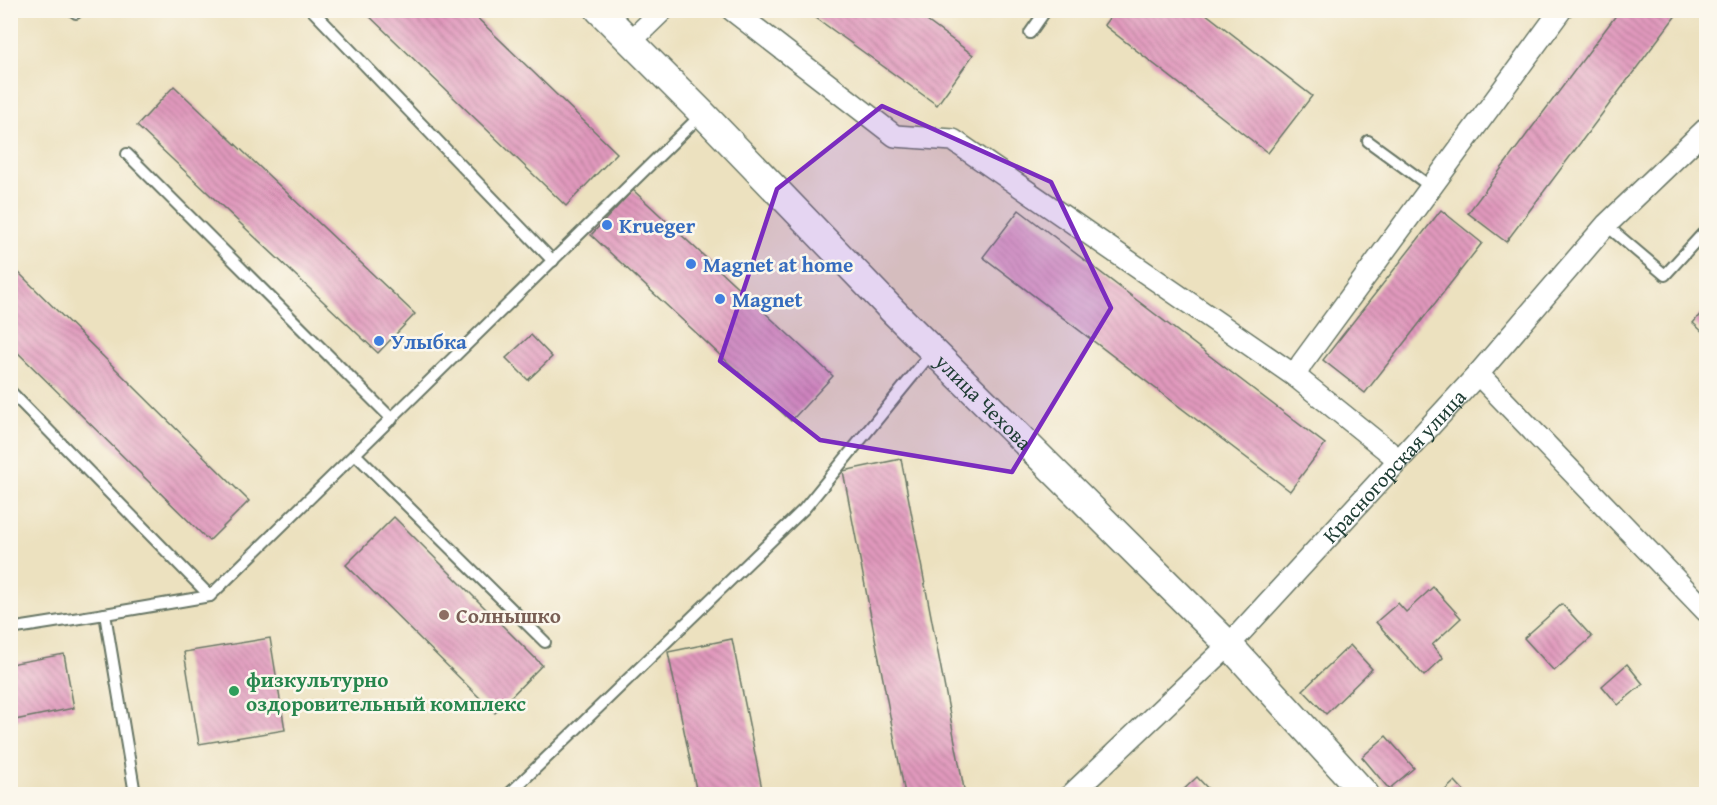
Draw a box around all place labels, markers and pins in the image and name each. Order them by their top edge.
place label: Krueger [619,210,696,241]
marker: Krueger [600,218,614,232]
place label: Magnet at home [703,249,853,280]
marker: Magnet at home [684,257,698,271]
place label: Magnet [732,284,803,315]
marker: Magnet [713,292,727,306]
place label: Улыбка [391,326,467,357]
marker: Улыбка [372,334,386,348]
place label: Солнышко [456,600,561,631]
marker: Солнышко [437,608,451,622]
place label: физкультурно оздоровительный комплекс [246,664,526,719]
marker: физкультурно оздоровительный комплекс [227,684,241,698]

